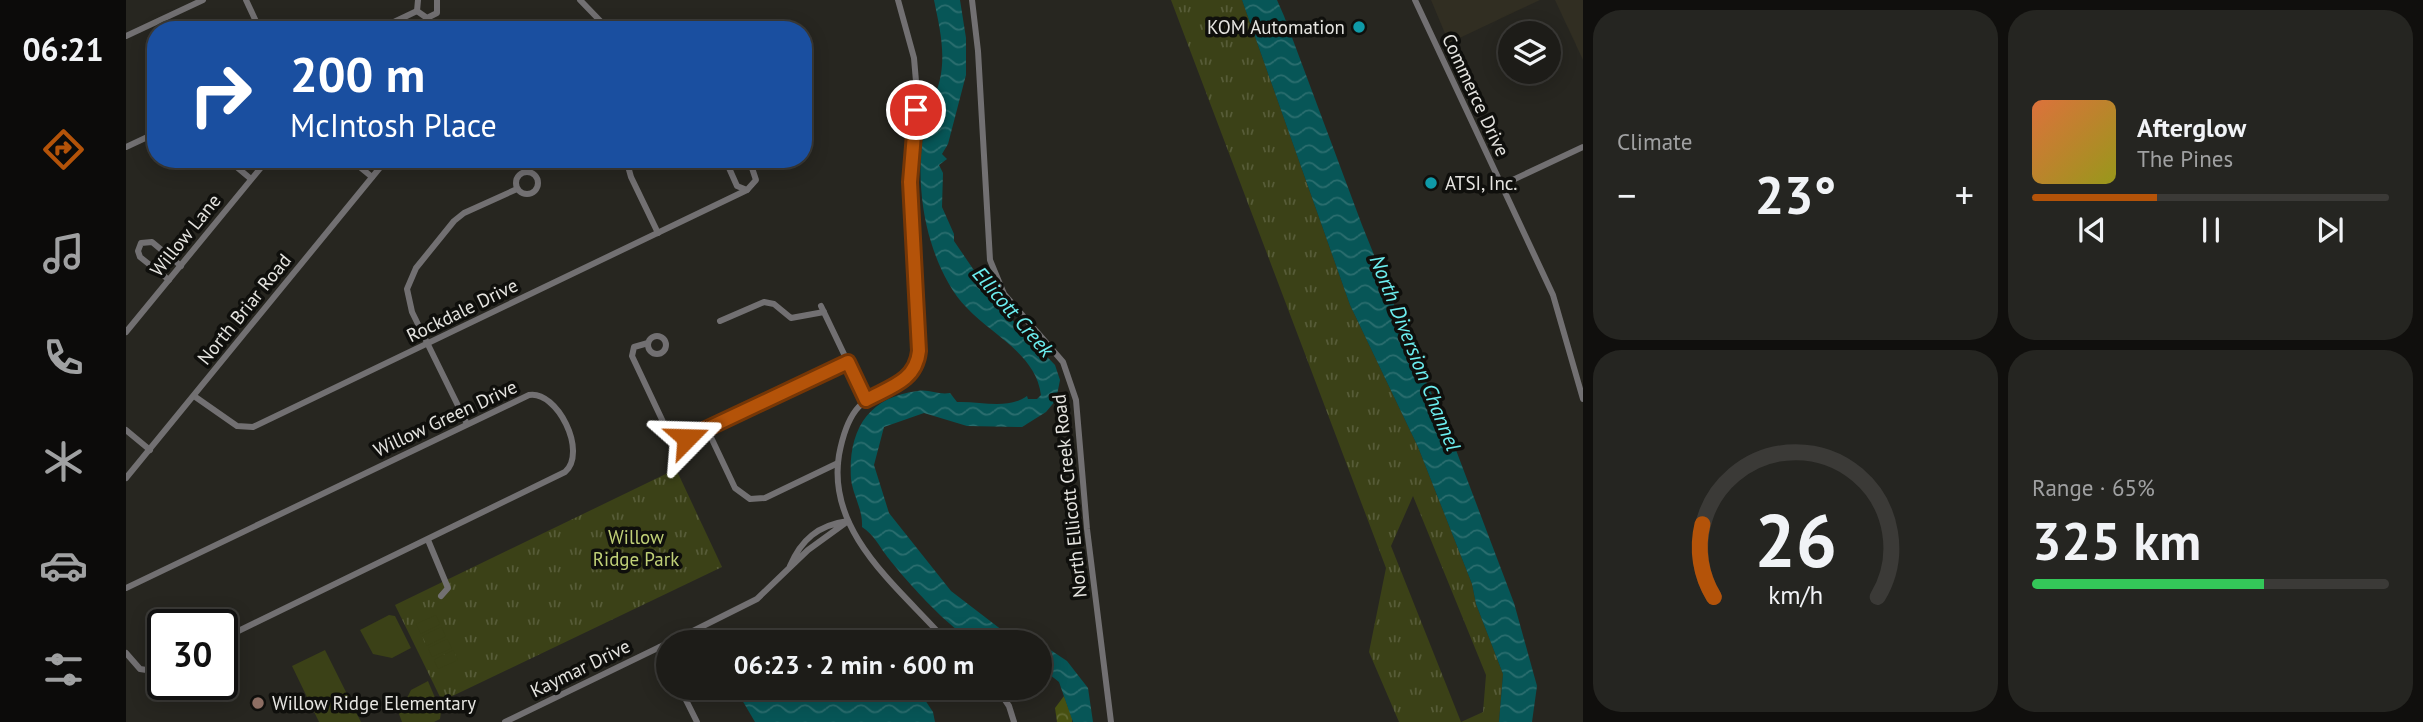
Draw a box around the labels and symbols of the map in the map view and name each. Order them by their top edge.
place label: KOM Automation [1207,15,1345,39]
marker: KOM Automation [1351,19,1367,35]
street label: Commerce Drive [1437,30,1515,160]
pin [886,80,946,140]
place label: ATSI, Inc. [1445,171,1517,195]
marker: ATSI, Inc. [1423,175,1439,191]
street label: Willow Lane [144,189,226,281]
street label: North Briar Road [192,249,296,369]
water label: North Diversion Channel [1364,251,1467,455]
water label: Ellicott Creek [967,261,1061,364]
street label: Rockdale Drive [402,273,522,347]
street label: Willow Green Drive [369,374,521,462]
street label: North Ellicott Creek Road [1046,393,1092,599]
position arrow [650,401,724,475]
park label: Willow Ridge Park [593,525,679,571]
speed limit sign: 30 [147,609,238,700]
street label: Kaymar Drive [526,633,634,703]
place label: Willow Ridge Elementary [272,691,476,715]
marker: Willow Ridge Elementary [250,695,266,711]

